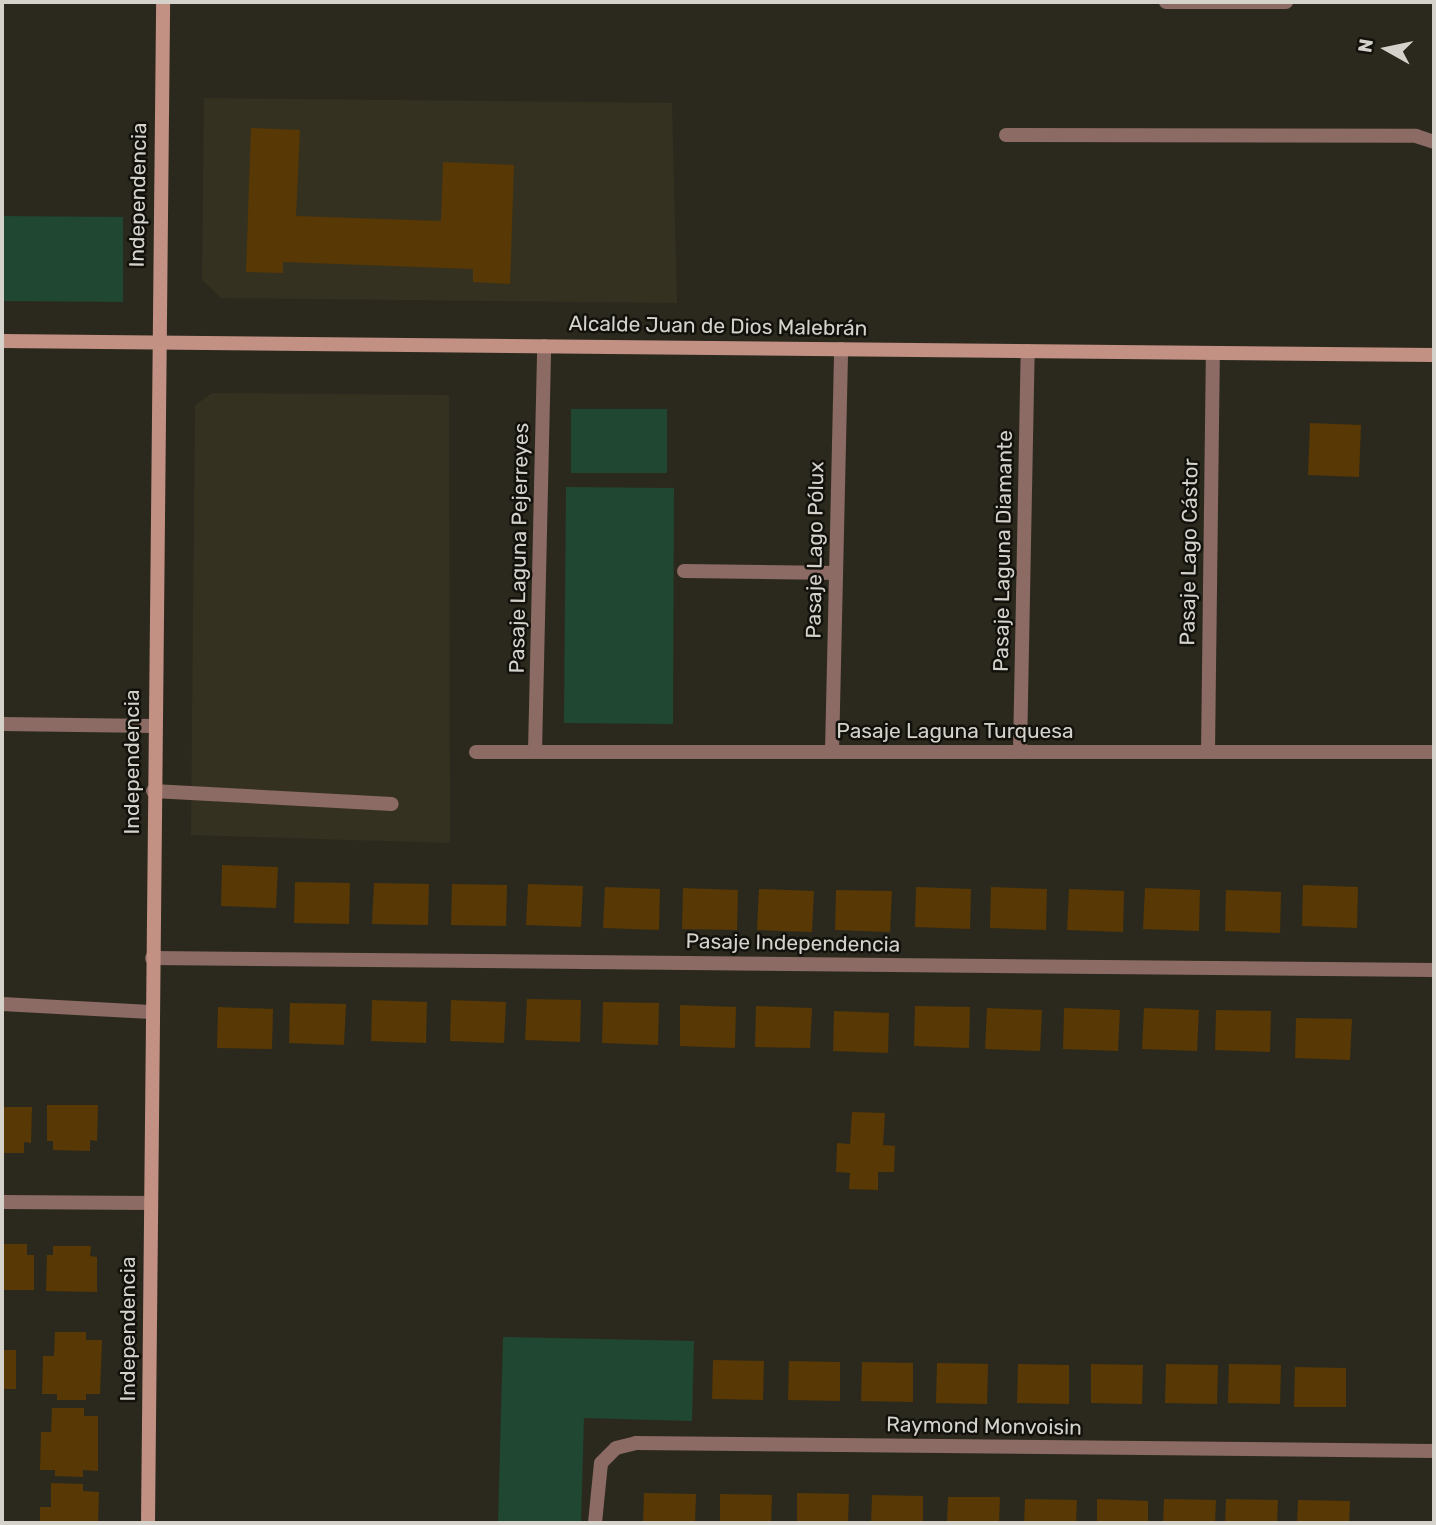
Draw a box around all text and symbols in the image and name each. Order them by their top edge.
north arrow [1352,14,1422,84]
text: N [1353,37,1378,54]
street label: Independencia [124,122,152,268]
street label: Alcalde Juan de Dios Malebrán [568,311,868,341]
street label: Pasaje Laguna Pejerreyes [504,422,534,674]
street label: Pasaje Laguna Diamante [988,430,1018,672]
street label: Pasaje Lago Cástor [1175,458,1203,646]
street label: Pasaje Lago Pólux [801,461,829,639]
street label: Independencia [119,690,145,834]
street label: Pasaje Laguna Turquesa [836,718,1074,744]
street label: Pasaje Independencia [686,929,900,957]
street label: Independencia [115,1257,141,1401]
street label: Raymond Monvoisin [886,1412,1082,1440]

